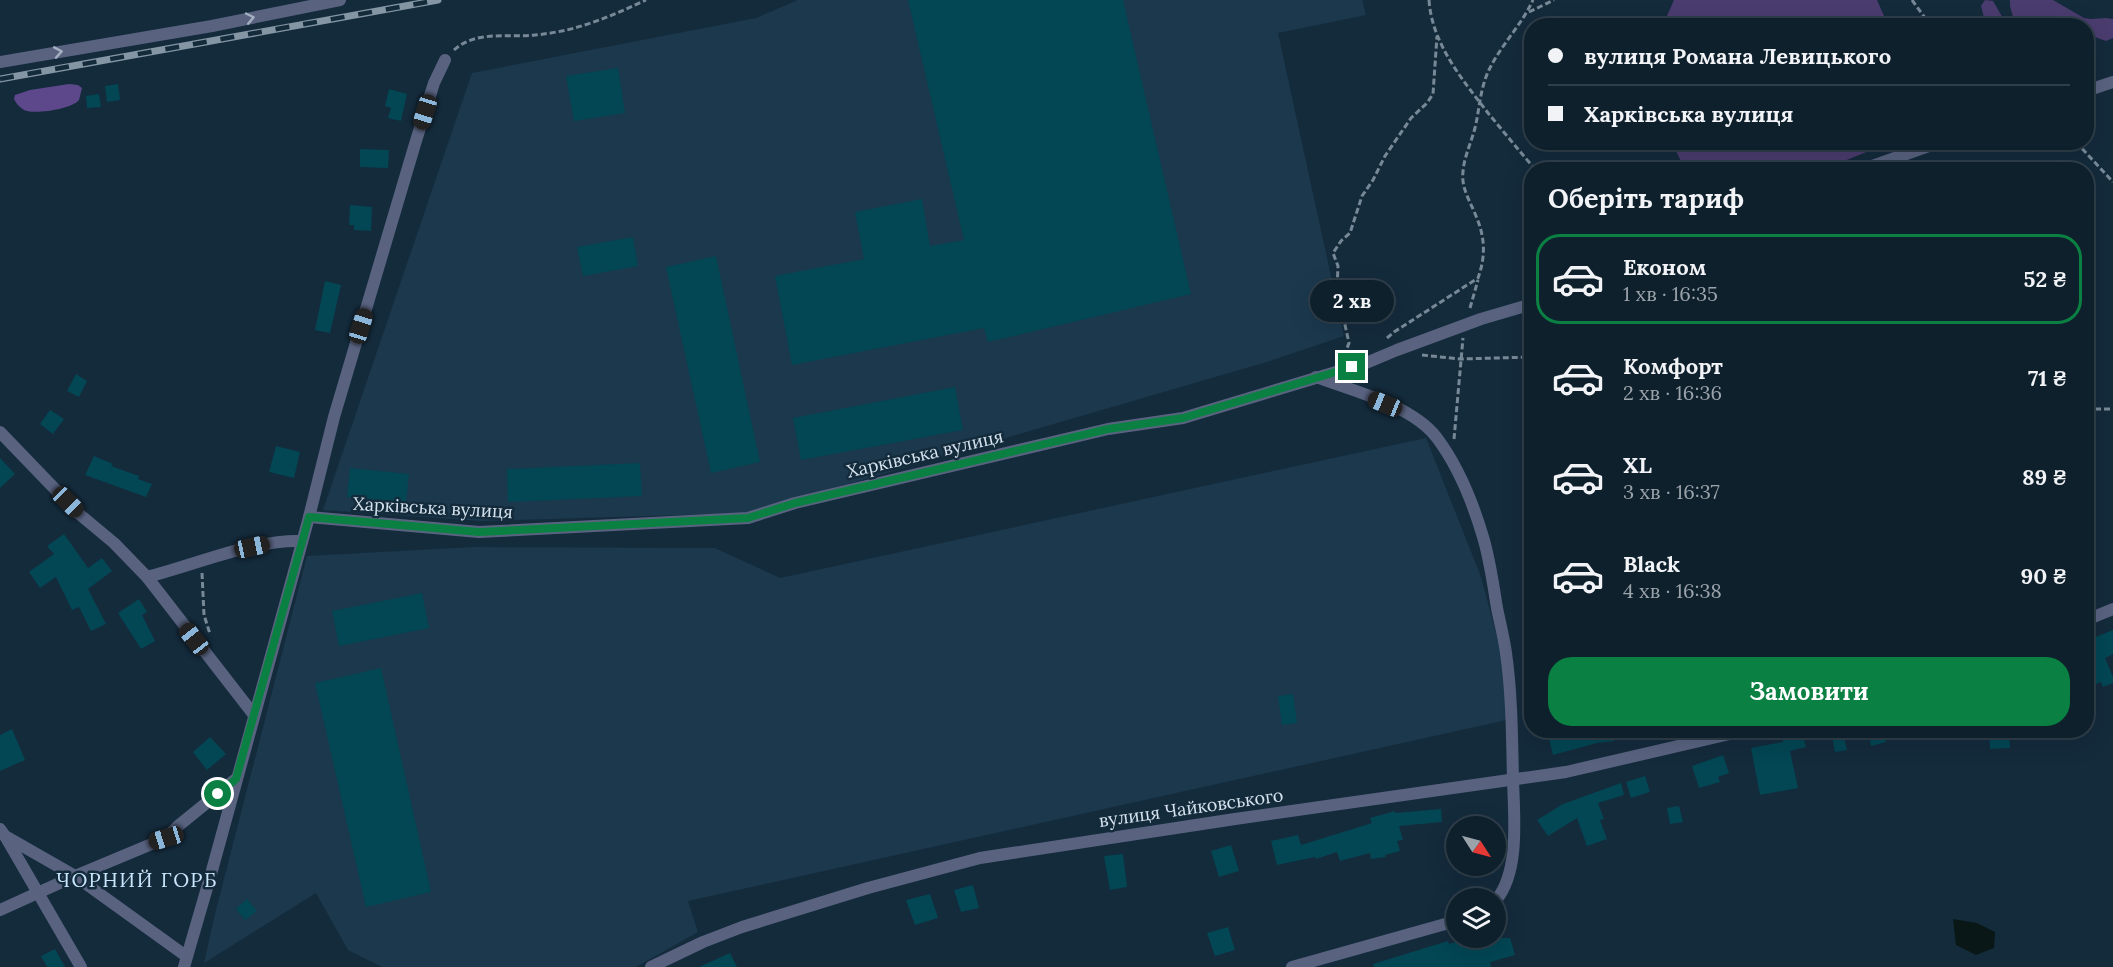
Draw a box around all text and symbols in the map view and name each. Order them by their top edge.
one-way arrow [244,13,254,26]
text: вулиця Романа Левицького [1584,42,1891,70]
one-way arrow [52,46,62,59]
car [411,92,439,132]
text: Харківська вулиця [1584,100,1794,128]
text: Оберіть тариф [1548,181,1744,215]
icon: car [1551,252,1605,306]
text: Економ [1623,253,1706,281]
text: 52 ₴ [2024,265,2067,293]
callout: 2 хв [1310,280,1394,322]
text: 1 хв · 16:35 [1623,281,1718,306]
text: 2 хв [1333,288,1371,313]
car [347,306,375,346]
icon: car [1551,351,1605,405]
text: Комфорт [1623,352,1723,380]
route end [1338,353,1365,380]
text: 71 ₴ [2028,364,2067,392]
text: 2 хв · 16:36 [1623,380,1722,405]
car [1365,389,1405,419]
street label: Харківська вулиця [844,424,1005,483]
icon: car [1551,450,1605,504]
text: XL [1623,451,1652,479]
text: 89 ₴ [2022,463,2067,491]
text: 3 хв · 16:37 [1623,479,1720,504]
car [49,483,87,521]
street label: Харківська вулиця [353,492,513,523]
car [233,534,271,560]
icon: car [1551,549,1605,603]
text: Black [1623,550,1680,578]
text: 90 ₴ [2021,562,2067,590]
text: 4 хв · 16:38 [1623,578,1722,603]
car [176,619,212,659]
button: Замовити [1548,657,2070,726]
route start [204,780,231,807]
street label: вулиця Чайковського [1097,783,1285,832]
north arrow [1446,816,1506,876]
map controls [1446,816,1506,948]
car [146,824,186,852]
district label: ЧОРНИЙ ГОРБ [56,867,218,892]
button: layers [1446,888,1506,948]

